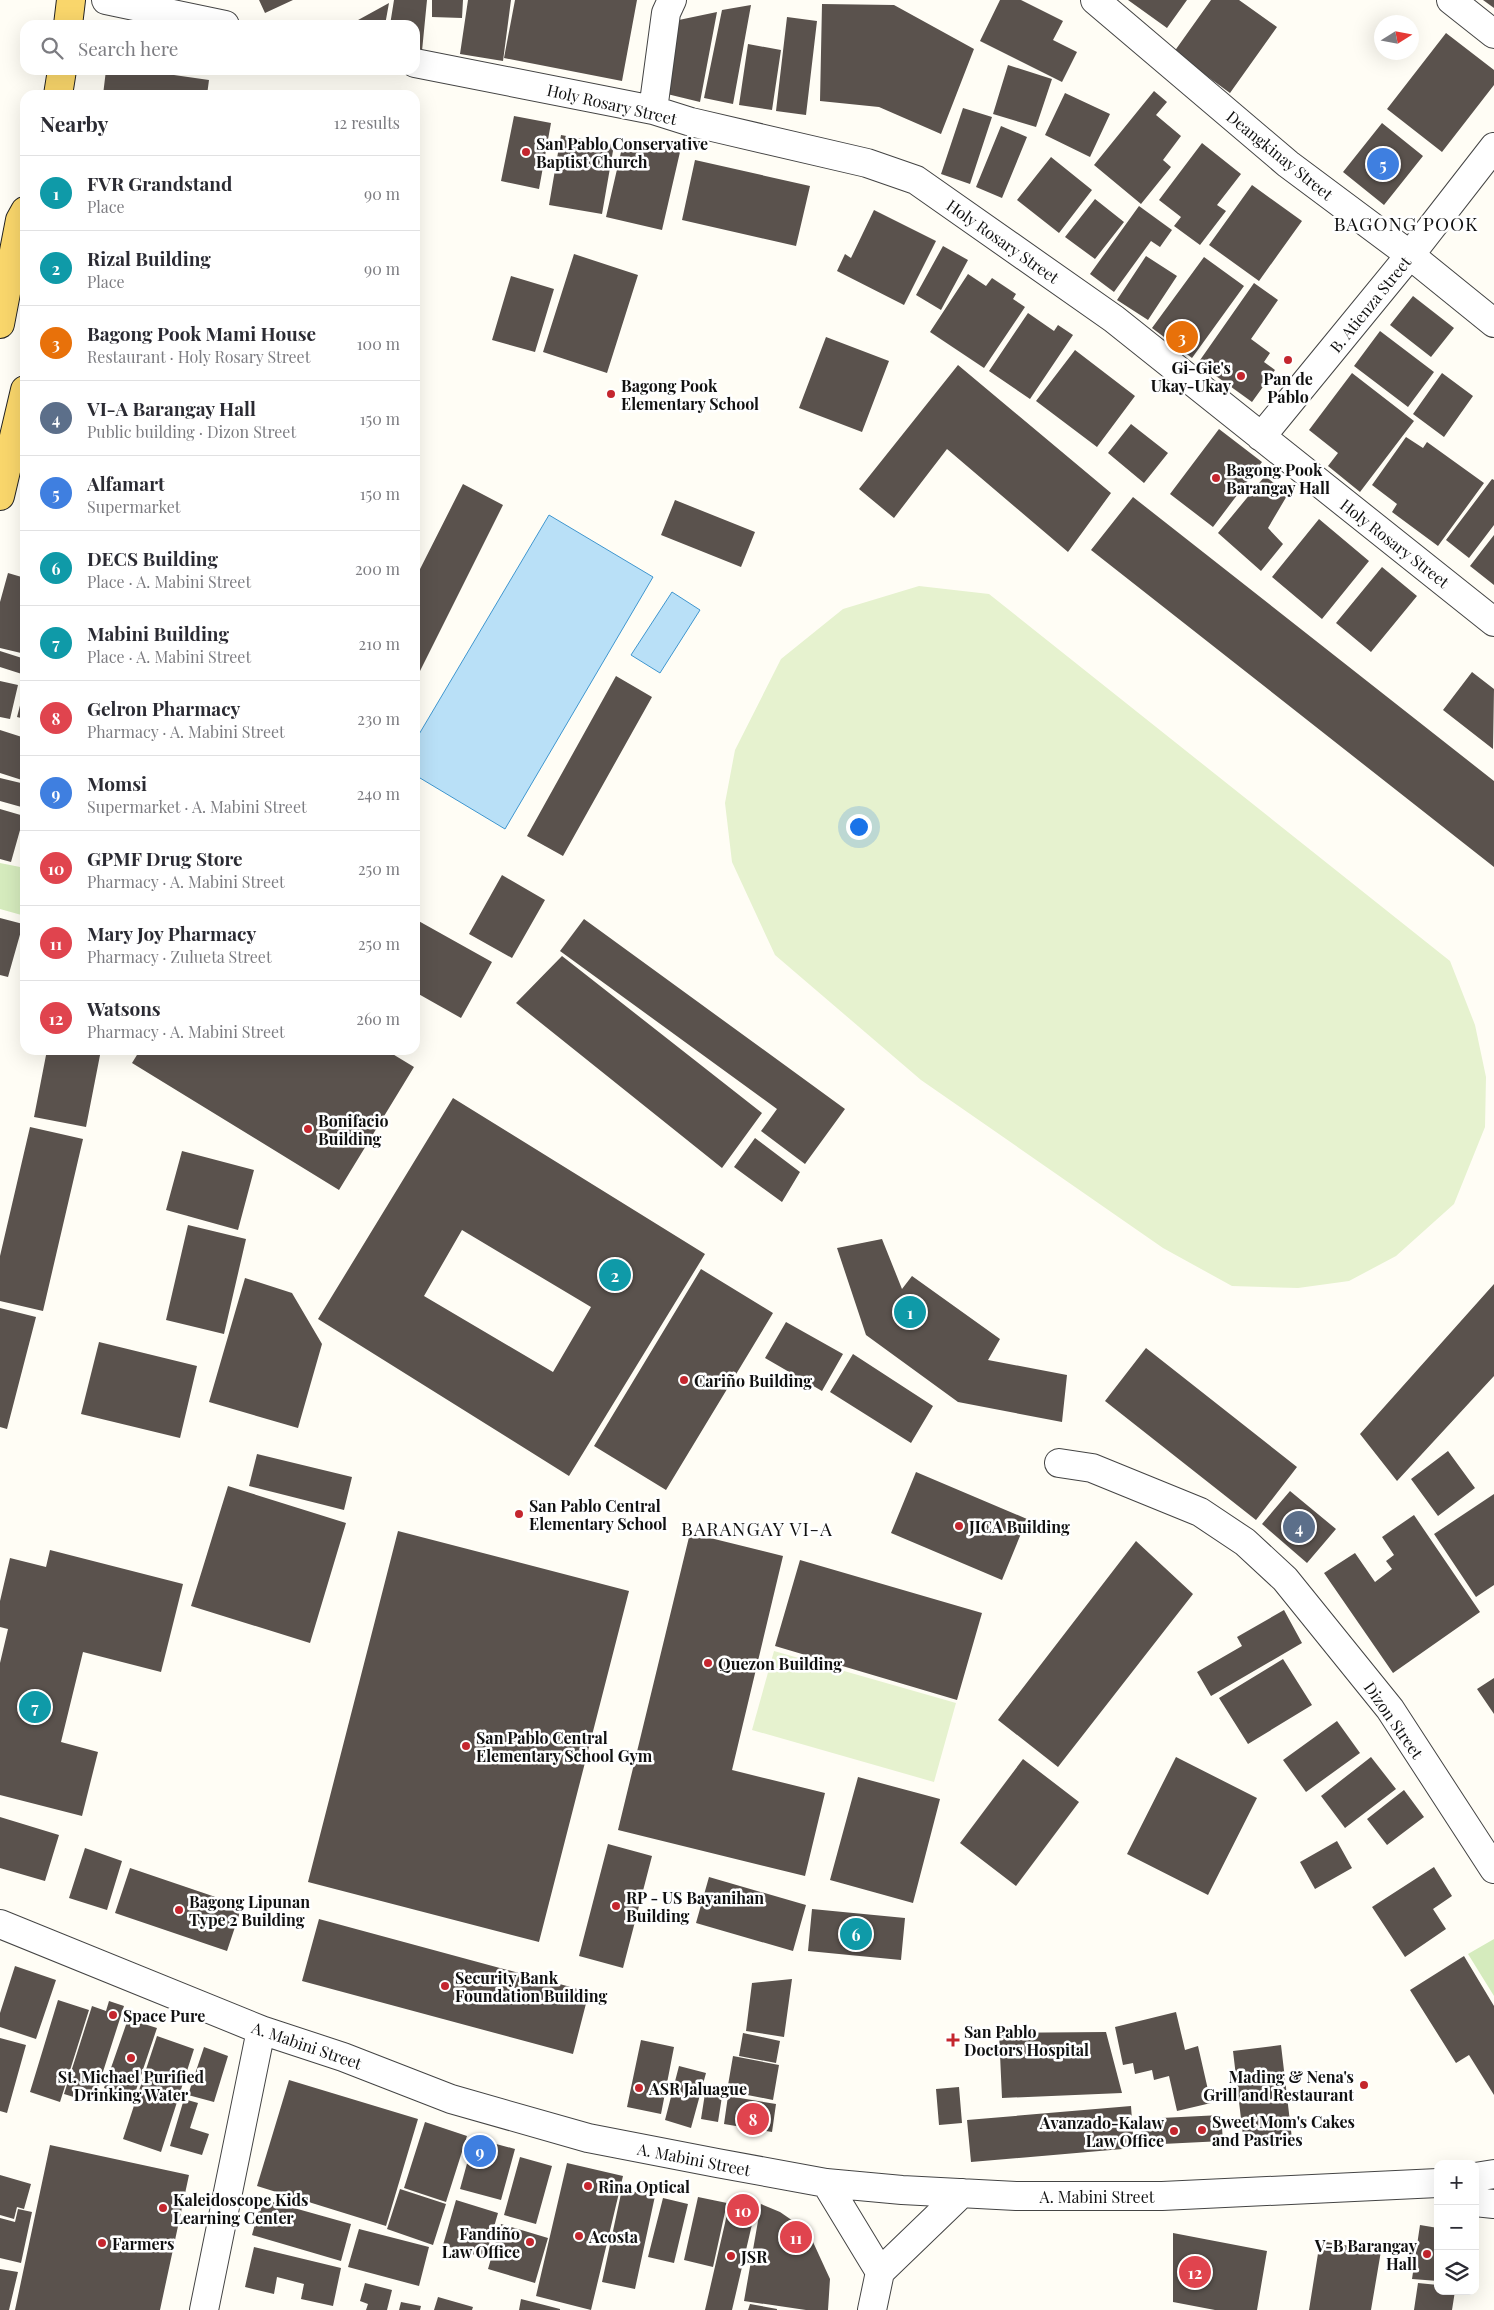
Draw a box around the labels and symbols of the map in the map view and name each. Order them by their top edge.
north arrow [1374,15,1419,60]
street label: Holy Rosary Street [545,79,679,129]
street label: Deangkinay Street [1222,106,1338,205]
place label: San Pablo Conservative Baptist Church [536,133,708,172]
pin: 5 [1367,145,1399,183]
marker: San Pablo Conservative Baptist Church [520,146,532,158]
street label: Holy Rosary Street [943,194,1064,288]
district label: BAGONG POOK [1334,210,1478,236]
street label: B. Atienza Street [1325,251,1415,356]
pin: 3 [1166,318,1198,356]
marker: Pan de Pablo [1282,354,1294,366]
place label: Gi-Gie's Ukay-Ukay [1151,357,1232,396]
place label: Pan de Pablo [1263,368,1313,407]
marker: Gi-Gie's Ukay-Ukay [1235,370,1247,382]
place label: Bagong Pook Elementary School [621,375,759,414]
marker: Bagong Pook Elementary School [605,388,617,400]
place label: Bagong Pook Barangay Hall [1226,459,1330,498]
marker: Bagong Pook Barangay Hall [1210,472,1222,484]
street label: Holy Rosary Street [1336,494,1454,592]
your location [846,814,872,840]
place label: Bonifacio Building [318,1110,389,1149]
marker: Bonifacio Building [302,1123,314,1135]
pin: 2 [599,1256,631,1294]
pin: 1 [894,1293,926,1331]
place label: Cariño Building [694,1370,812,1391]
marker: Cariño Building [678,1374,690,1386]
place label: San Pablo Central Elementary School [529,1495,667,1534]
marker: San Pablo Central Elementary School [513,1508,525,1520]
pin: 4 [1283,1508,1315,1546]
district label: BARANGAY VI-A [681,1515,833,1541]
place label: JICA Building [968,1516,1070,1537]
marker: JICA Building [953,1520,965,1532]
place label: Quezon Building [718,1653,842,1674]
marker: Quezon Building [702,1657,714,1669]
street label: Dizon Street [1360,1677,1428,1763]
pin: 7 [19,1688,51,1726]
place label: San Pablo Central Elementary School Gym [476,1727,653,1766]
marker: San Pablo Central Elementary School Gym [460,1740,472,1752]
place label: RP - US Bayanihan Building [626,1887,764,1926]
place label: Bagong Lipunan Type 2 Building [189,1891,310,1930]
marker: RP - US Bayanihan Building [610,1900,622,1912]
marker: Bagong Lipunan Type 2 Building [173,1904,185,1916]
pin: 6 [840,1915,872,1953]
place label: Security Bank Foundation Building [455,1967,607,2006]
marker: Security Bank Foundation Building [439,1980,451,1992]
place label: Space Pure [123,2005,205,2026]
marker: Space Pure [107,2009,119,2021]
street label: A. Mabini Street [248,2016,365,2074]
place label: San Pablo Doctors Hospital [964,2021,1089,2060]
marker: San Pablo Doctors Hospital [946,2033,960,2047]
marker: St. Michael Purified Drinking Water [125,2052,137,2064]
place label: St. Michael Purified Drinking Water [58,2066,205,2105]
place label: Mading & Nena's Grill and Restaurant [1203,2066,1354,2105]
place label: ASR Jaluague [648,2078,747,2099]
marker: Mading & Nena's Grill and Restaurant [1358,2079,1370,2091]
marker: ASR Jaluague [633,2082,645,2094]
pin: 8 [737,2100,769,2138]
place label: Sweet Mom's Cakes and Pastries [1212,2111,1355,2150]
place label: Avanzado-Kalaw Law Office [1039,2112,1164,2151]
marker: Sweet Mom's Cakes and Pastries [1196,2124,1208,2136]
marker: Avanzado-Kalaw Law Office [1168,2125,1180,2137]
pin: 9 [464,2132,496,2170]
street label: A. Mabini Street [635,2138,753,2180]
place label: Rina Optical [598,2176,690,2197]
marker: Rina Optical [582,2180,594,2192]
street label: A. Mabini Street [1039,2186,1155,2207]
place label: Kaleidoscope Kids Learning Center [173,2189,308,2228]
pin: 10 [727,2191,759,2229]
marker: Kaleidoscope Kids Learning Center [157,2202,169,2214]
pin: 11 [780,2218,812,2256]
place label: Fandiño Law Office [442,2223,520,2262]
place label: Acosta [588,2226,639,2247]
marker: Acosta [573,2230,585,2242]
place label: Farmers [112,2233,174,2254]
place label: V-B Barangay Hall [1314,2235,1418,2274]
marker: Fandiño Law Office [524,2236,536,2248]
marker: Farmers [96,2237,108,2249]
place label: JSR [740,2246,768,2267]
marker: V-B Barangay Hall [1421,2248,1433,2260]
marker: JSR [725,2250,737,2262]
pin: 12 [1179,2253,1211,2291]

